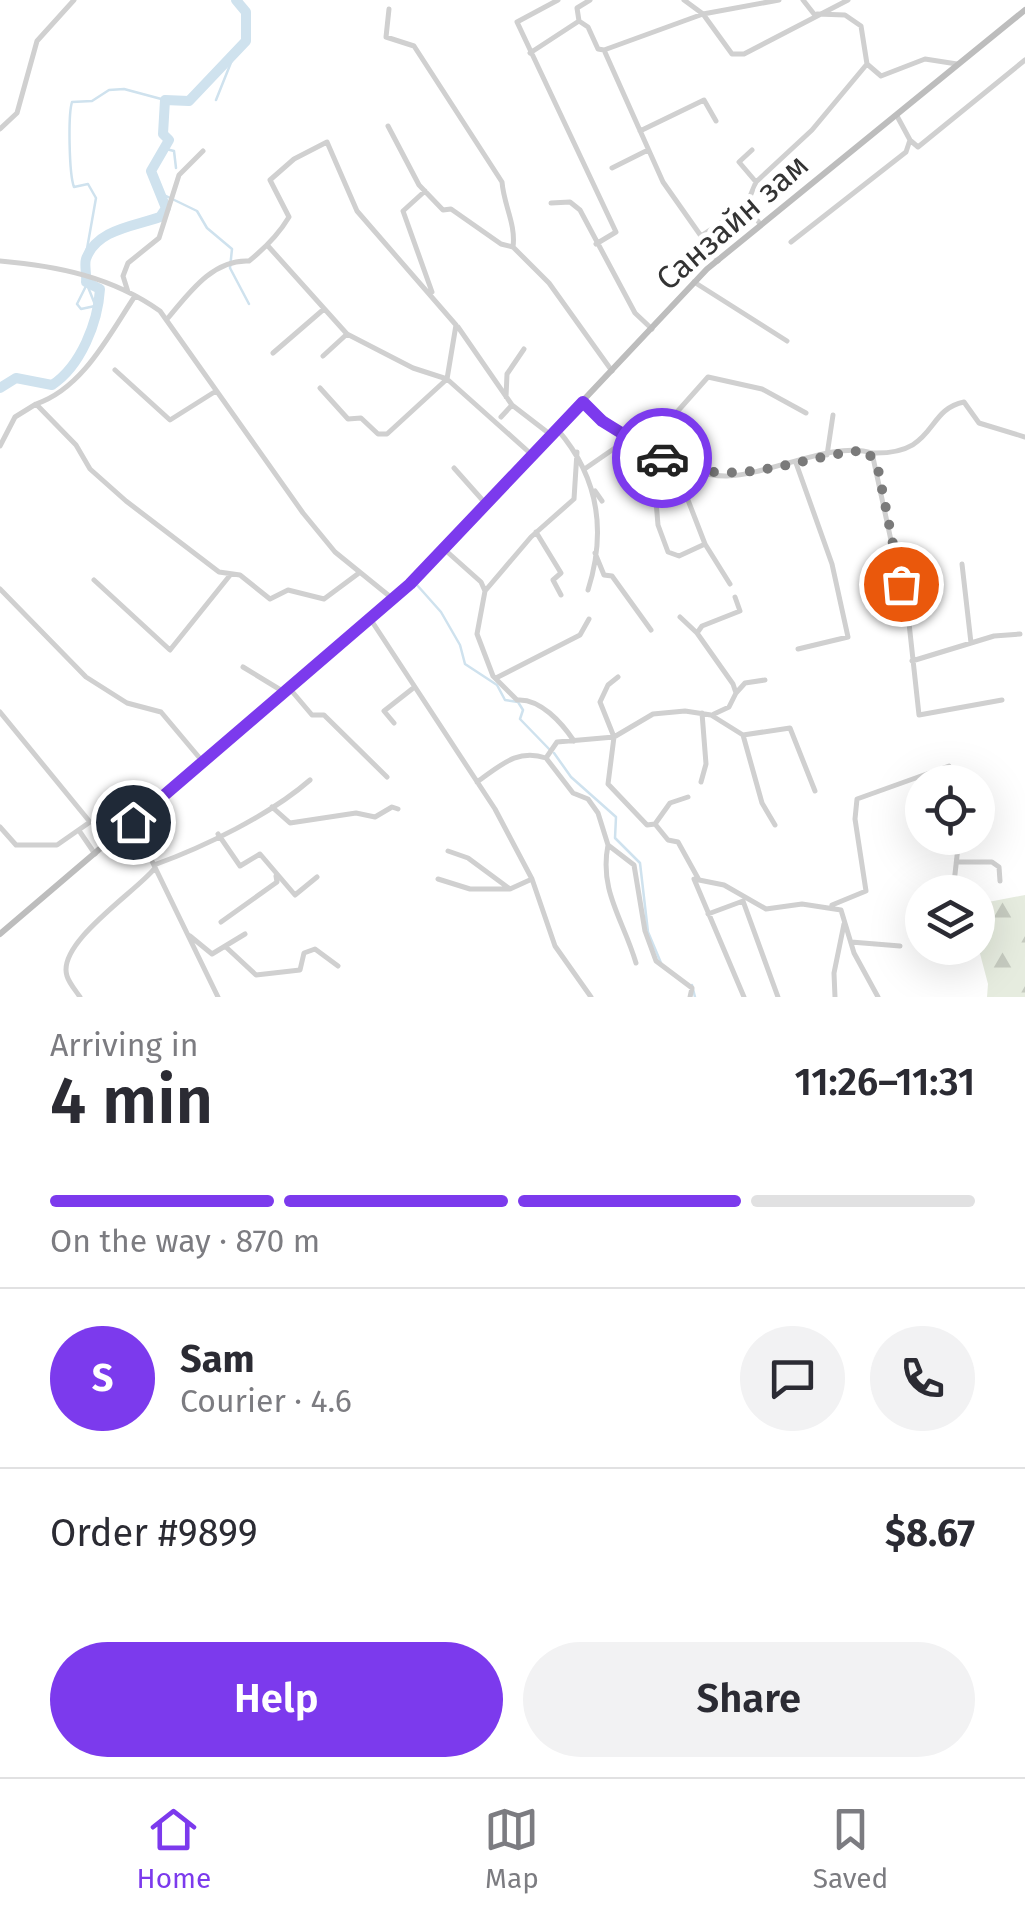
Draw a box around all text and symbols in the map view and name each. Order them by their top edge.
street label: Санзайн зам [648,146,816,298]
courier [612,408,712,508]
icon: car [635,431,690,486]
pin [859,542,944,627]
icon: bag [874,557,929,612]
map controls [905,765,995,965]
button: locate [905,765,995,855]
pin [91,780,176,865]
icon: home [106,795,161,850]
button: layers [905,875,995,965]
text: Arriving in [50,1026,198,1064]
text: 11:26–11:31 [794,1059,975,1105]
text: 4 min [50,1062,213,1140]
text: On the way · 870 m [50,1222,320,1260]
button: chat [740,1326,845,1431]
button: phone [870,1326,975,1431]
text: Sam [180,1336,255,1382]
text: S [92,1355,113,1401]
text: Courier · 4.6 [180,1382,352,1420]
text: Order #9899 [50,1510,258,1556]
text: $8.67 [885,1510,975,1556]
button: Help [50,1642,503,1757]
button: Share [523,1642,975,1757]
tab: Home [137,1802,211,1895]
tab: Map [484,1802,539,1895]
tab: Saved [813,1802,888,1895]

